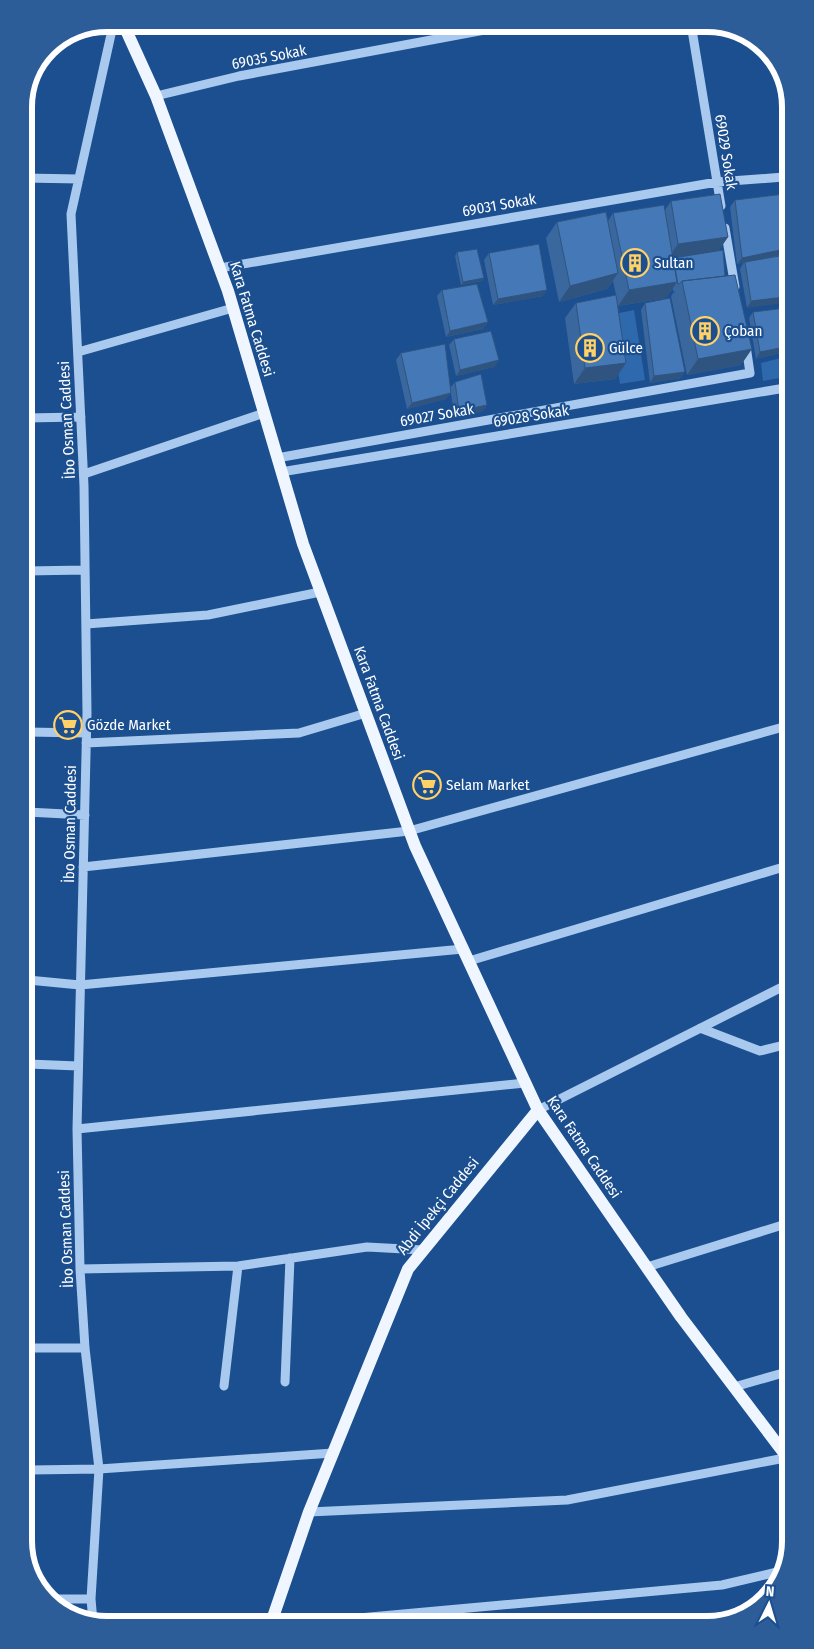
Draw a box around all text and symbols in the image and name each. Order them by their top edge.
street label: 69035 Sokak [230,41,308,73]
street label: 69029 Sokak [711,113,741,191]
street label: 69031 Sokak [461,190,537,220]
building icon: Sultan [620,248,650,278]
place label: Sultan [654,254,693,272]
street label: Kara Fatma Caddesi [226,259,278,379]
building icon: Çoban [690,316,720,346]
place label: Çoban [724,322,762,340]
building icon: Gülce [575,333,605,363]
place label: Gülce [609,339,643,357]
street label: İbo Osman Caddesi [55,361,79,479]
street label: 69027 Sokak [399,400,475,430]
street label: 69028 Sokak [492,401,570,431]
street label: Kara Fatma Caddesi [350,644,408,762]
supermarket icon: Gözde Market [53,710,83,740]
place label: Gözde Market [87,716,171,734]
street label: İbo Osman Caddesi [60,765,80,883]
supermarket icon: Selam Market [412,770,442,800]
place label: Selam Market [446,776,530,794]
street label: Kara Fatma Caddesi [543,1092,625,1202]
street label: Abdi İpekçi Caddesi [393,1154,483,1258]
street label: İbo Osman Caddesi [55,1170,77,1288]
north arrow [744,1579,794,1629]
text: N [765,1583,775,1600]

